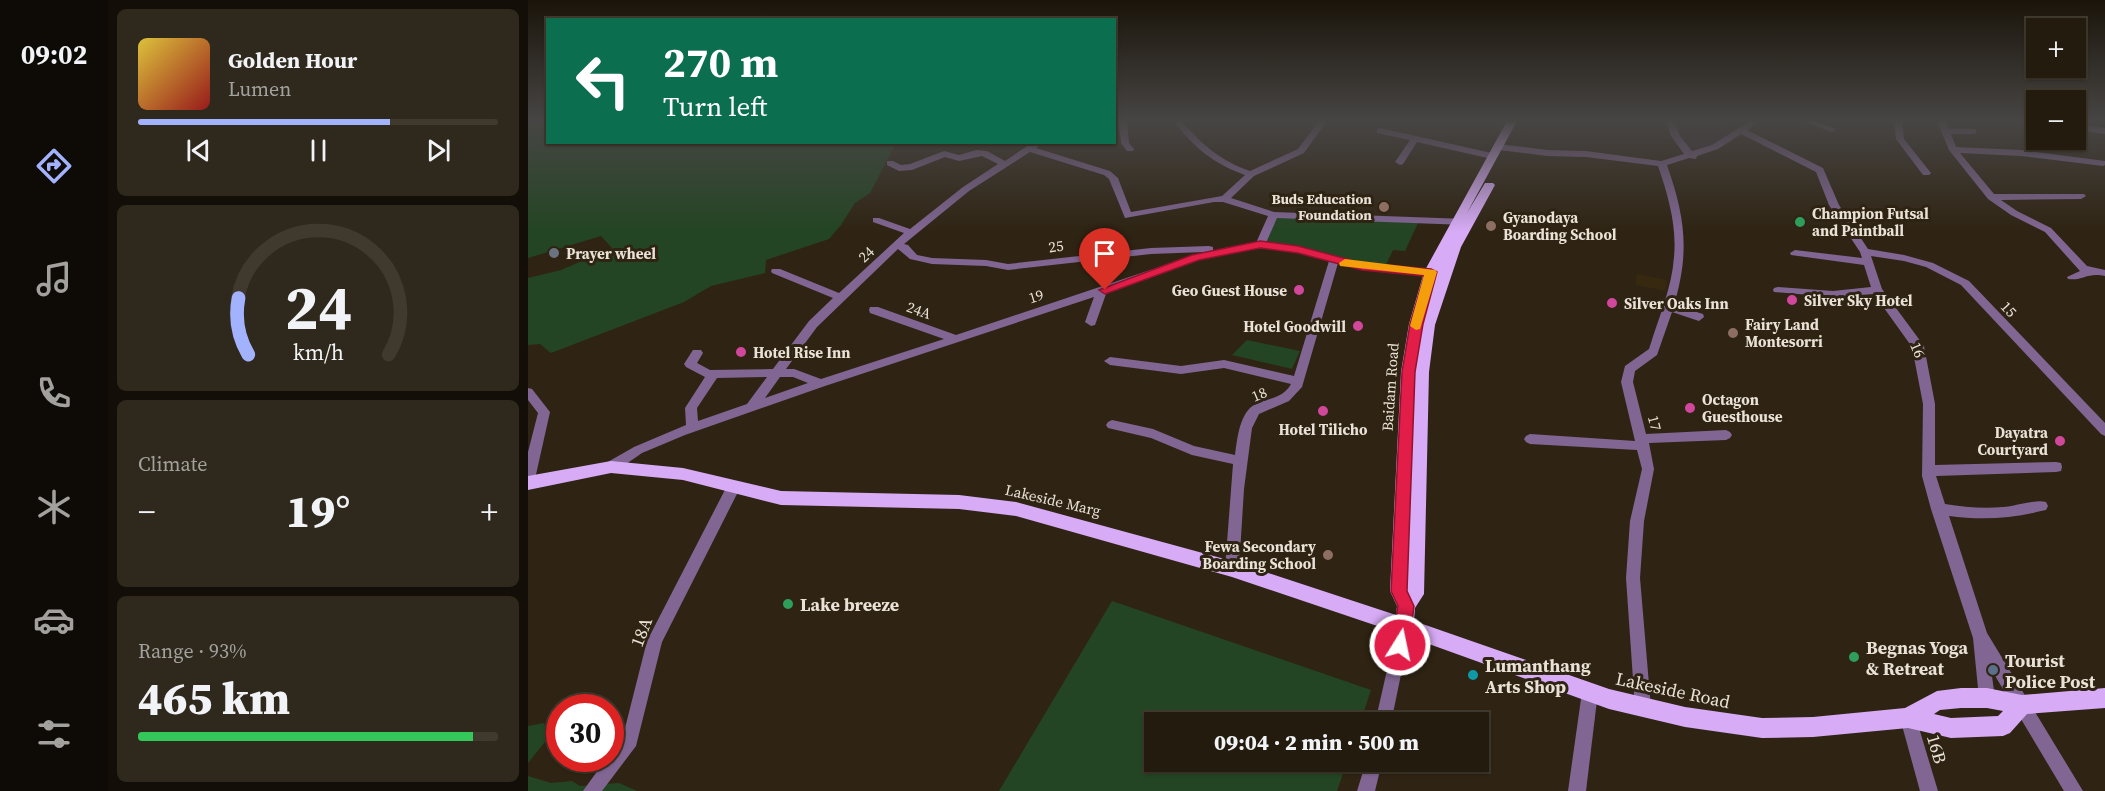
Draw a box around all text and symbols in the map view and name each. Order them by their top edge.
map controls [2026,18,2086,150]
button: + [2026,18,2086,78]
text: 270 m [663,33,778,91]
text: 09:02 [21,36,87,73]
icon: left [564,42,642,120]
text: Golden Hour [228,45,357,75]
text: Lumen [228,75,291,103]
text: Turn left [663,88,767,125]
button: − [2026,90,2086,150]
icon: previous [182,134,215,167]
icon: pause [302,134,335,167]
icon: next [422,134,455,167]
icon: directions [33,145,75,187]
place label: Buds Education Foundation [1271,189,1372,225]
marker: Buds Education Foundation [1377,200,1391,214]
place label: Champion Futsal and Paintball [1812,203,1929,241]
place label: Gyanodaya Boarding School [1503,207,1617,245]
marker: Champion Futsal and Paintball [1793,215,1807,229]
marker: Gyanodaya Boarding School [1484,219,1498,233]
pin [1079,228,1130,290]
street label: 25 [1047,235,1065,257]
icon: arrive [1088,237,1121,270]
street label: 24 [853,241,879,267]
place label: Prayer wheel [566,243,656,264]
marker: Prayer wheel [547,246,561,260]
icon: music [33,258,75,300]
text: 24 [284,264,352,350]
place label: Geo Guest House [1172,280,1287,301]
marker: Geo Guest House [1292,283,1306,297]
street label: 19 [1026,284,1046,308]
place label: Silver Sky Hotel [1804,290,1913,311]
place label: Silver Oaks Inn [1624,293,1729,314]
marker: Silver Sky Hotel [1785,293,1799,307]
street label: 24A [904,296,934,324]
marker: Silver Oaks Inn [1605,296,1619,310]
street label: 15 [1996,296,2022,322]
place label: Fairy Land Montesorri [1745,314,1823,352]
place label: Hotel Goodwill [1243,316,1346,337]
marker: Hotel Goodwill [1351,319,1365,333]
marker: Fairy Land Montesorri [1726,326,1740,340]
text: km/h [292,338,344,367]
street label: 16 [1905,339,1931,361]
place label: Hotel Rise Inn [753,342,851,363]
street label: Baidam Road [1376,342,1404,432]
marker: Hotel Rise Inn [734,345,748,359]
icon: phone [33,372,75,414]
street label: 18 [1248,381,1270,407]
place label: Octagon Guesthouse [1702,389,1783,427]
marker: Octagon Guesthouse [1683,401,1697,415]
marker: Hotel Tilicho [1316,404,1330,418]
street label: 17 [1643,413,1667,433]
place label: Hotel Tilicho [1278,419,1368,440]
place label: Dayatra Courtyard [1977,422,2049,460]
marker: Dayatra Courtyard [2053,434,2067,448]
text: Climate [138,450,207,478]
street label: Lakeside Marg [1003,479,1103,521]
text: 19° [286,480,350,542]
icon: climate [33,486,75,528]
text: − [138,489,156,534]
text: + [480,489,498,534]
place label: Fewa Secondary Boarding School [1202,536,1316,574]
marker: Fewa Secondary Boarding School [1321,548,1335,562]
place label: Lake breeze [800,592,899,617]
marker: Lake breeze [781,597,795,611]
icon: car [33,599,75,641]
street label: 18A [624,613,658,650]
position arrow [1368,613,1432,677]
place label: Begnas Yoga & Retreat [1866,635,1969,681]
text: Range · 93% [138,637,247,665]
place label: Tourist Police Post [2005,648,2096,694]
marker: Begnas Yoga & Retreat [1847,650,1861,664]
place label: Lumanthang Arts Shop [1485,653,1591,699]
marker: Tourist Police Post [1986,663,2000,677]
street label: Lakeside Road [1614,666,1732,714]
text: 465 km [138,667,290,729]
marker: Lumanthang Arts Shop [1466,668,1480,682]
speed limit sign: 30 [546,694,624,772]
icon: filters [33,713,75,755]
text: 09:04 · 2 min · 500 m [1214,727,1419,757]
street label: 16B [1921,731,1953,767]

